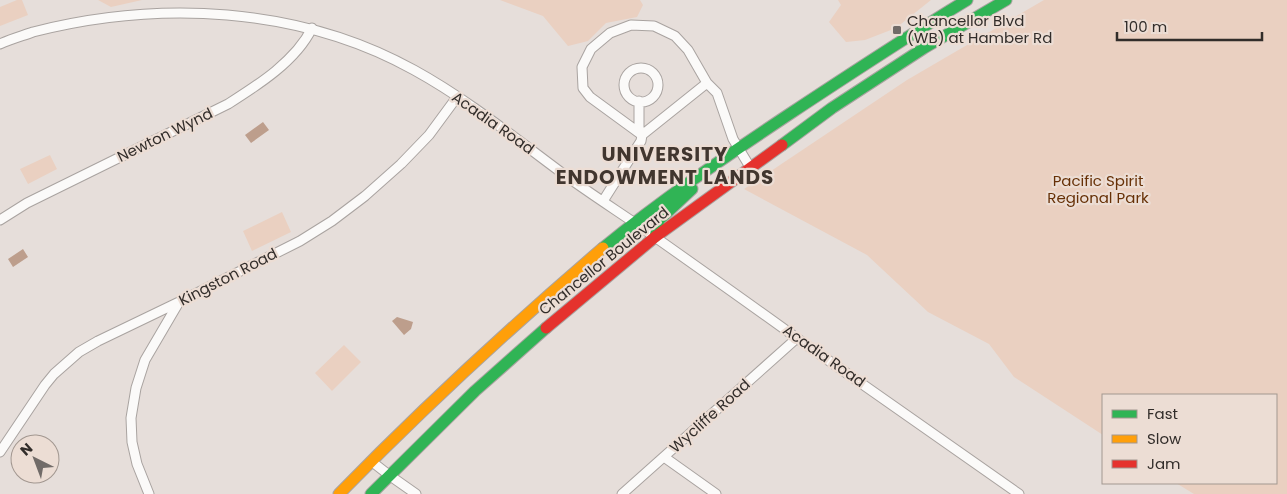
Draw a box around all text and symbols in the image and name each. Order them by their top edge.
place label: Chancellor Blvd (WB) at Hamber Rd [907,10,1052,48]
scale bar [1117,10,1262,42]
text: 100 m [1124,16,1167,37]
marker: Chancellor Blvd (WB) at Hamber Rd [891,24,903,36]
street label: Acadia Road [448,86,539,159]
street label: Newton Wynd [114,102,216,167]
district label: UNIVERSITY ENDOWMENT LANDS [556,140,774,191]
park label: Pacific Spirit Regional Park [1047,170,1149,208]
street label: Chancellor Boulevard [534,202,673,320]
street label: Kingston Road [175,243,281,310]
street label: Acadia Road [779,319,870,392]
street label: Wycliffe Road [665,374,754,457]
legend [1102,394,1277,484]
text: Fast [1147,403,1178,424]
text: Slow [1147,428,1182,449]
north arrow [10,434,60,484]
text: N [16,438,37,460]
text: Jam [1147,453,1181,474]

